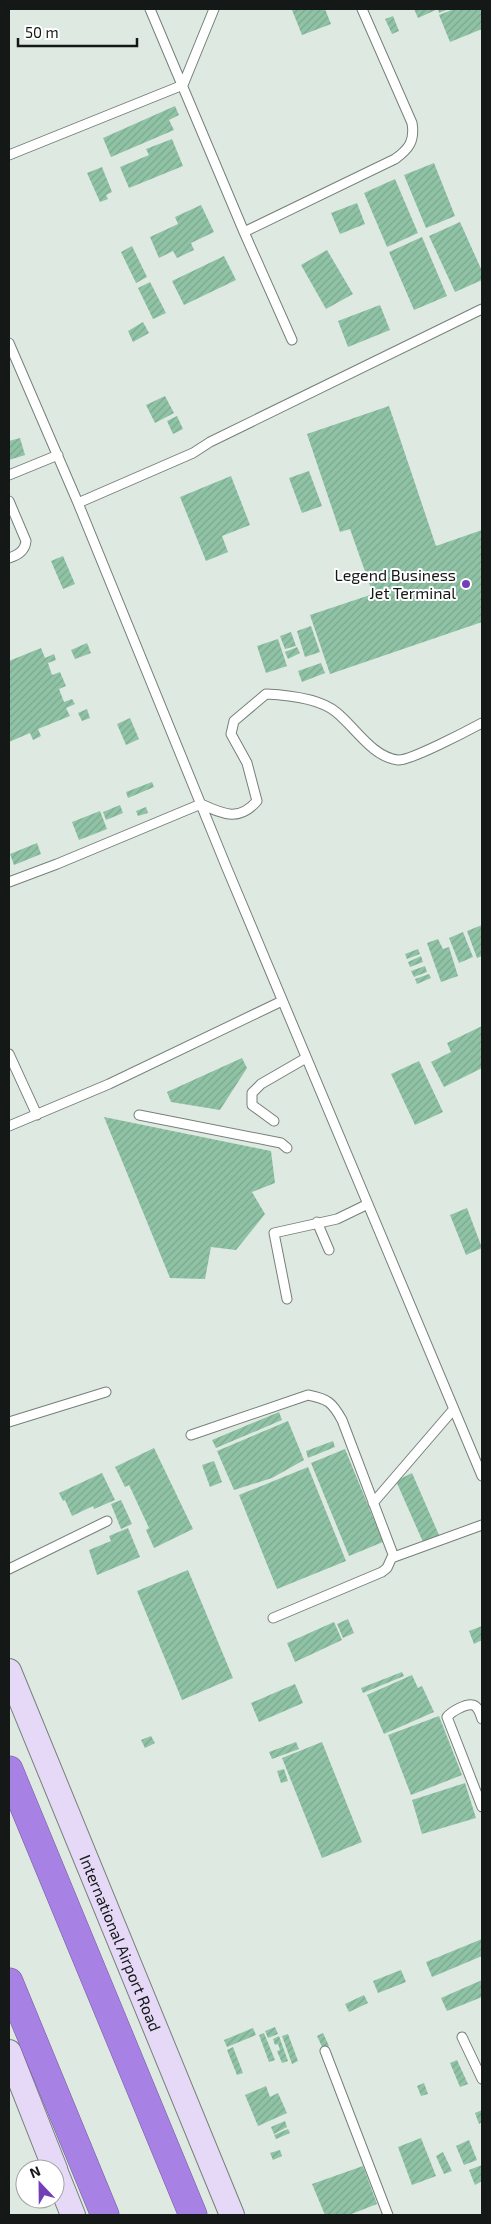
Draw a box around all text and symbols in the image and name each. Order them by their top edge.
scale bar [18,15,136,47]
text: 50 m [25,23,59,41]
place label: Legend Business Jet Terminal [334,565,456,602]
marker: Legend Business Jet Terminal [460,578,472,590]
street label: International Airport Road [76,1852,166,2034]
north arrow [15,2159,65,2209]
text: N [27,2162,43,2181]

